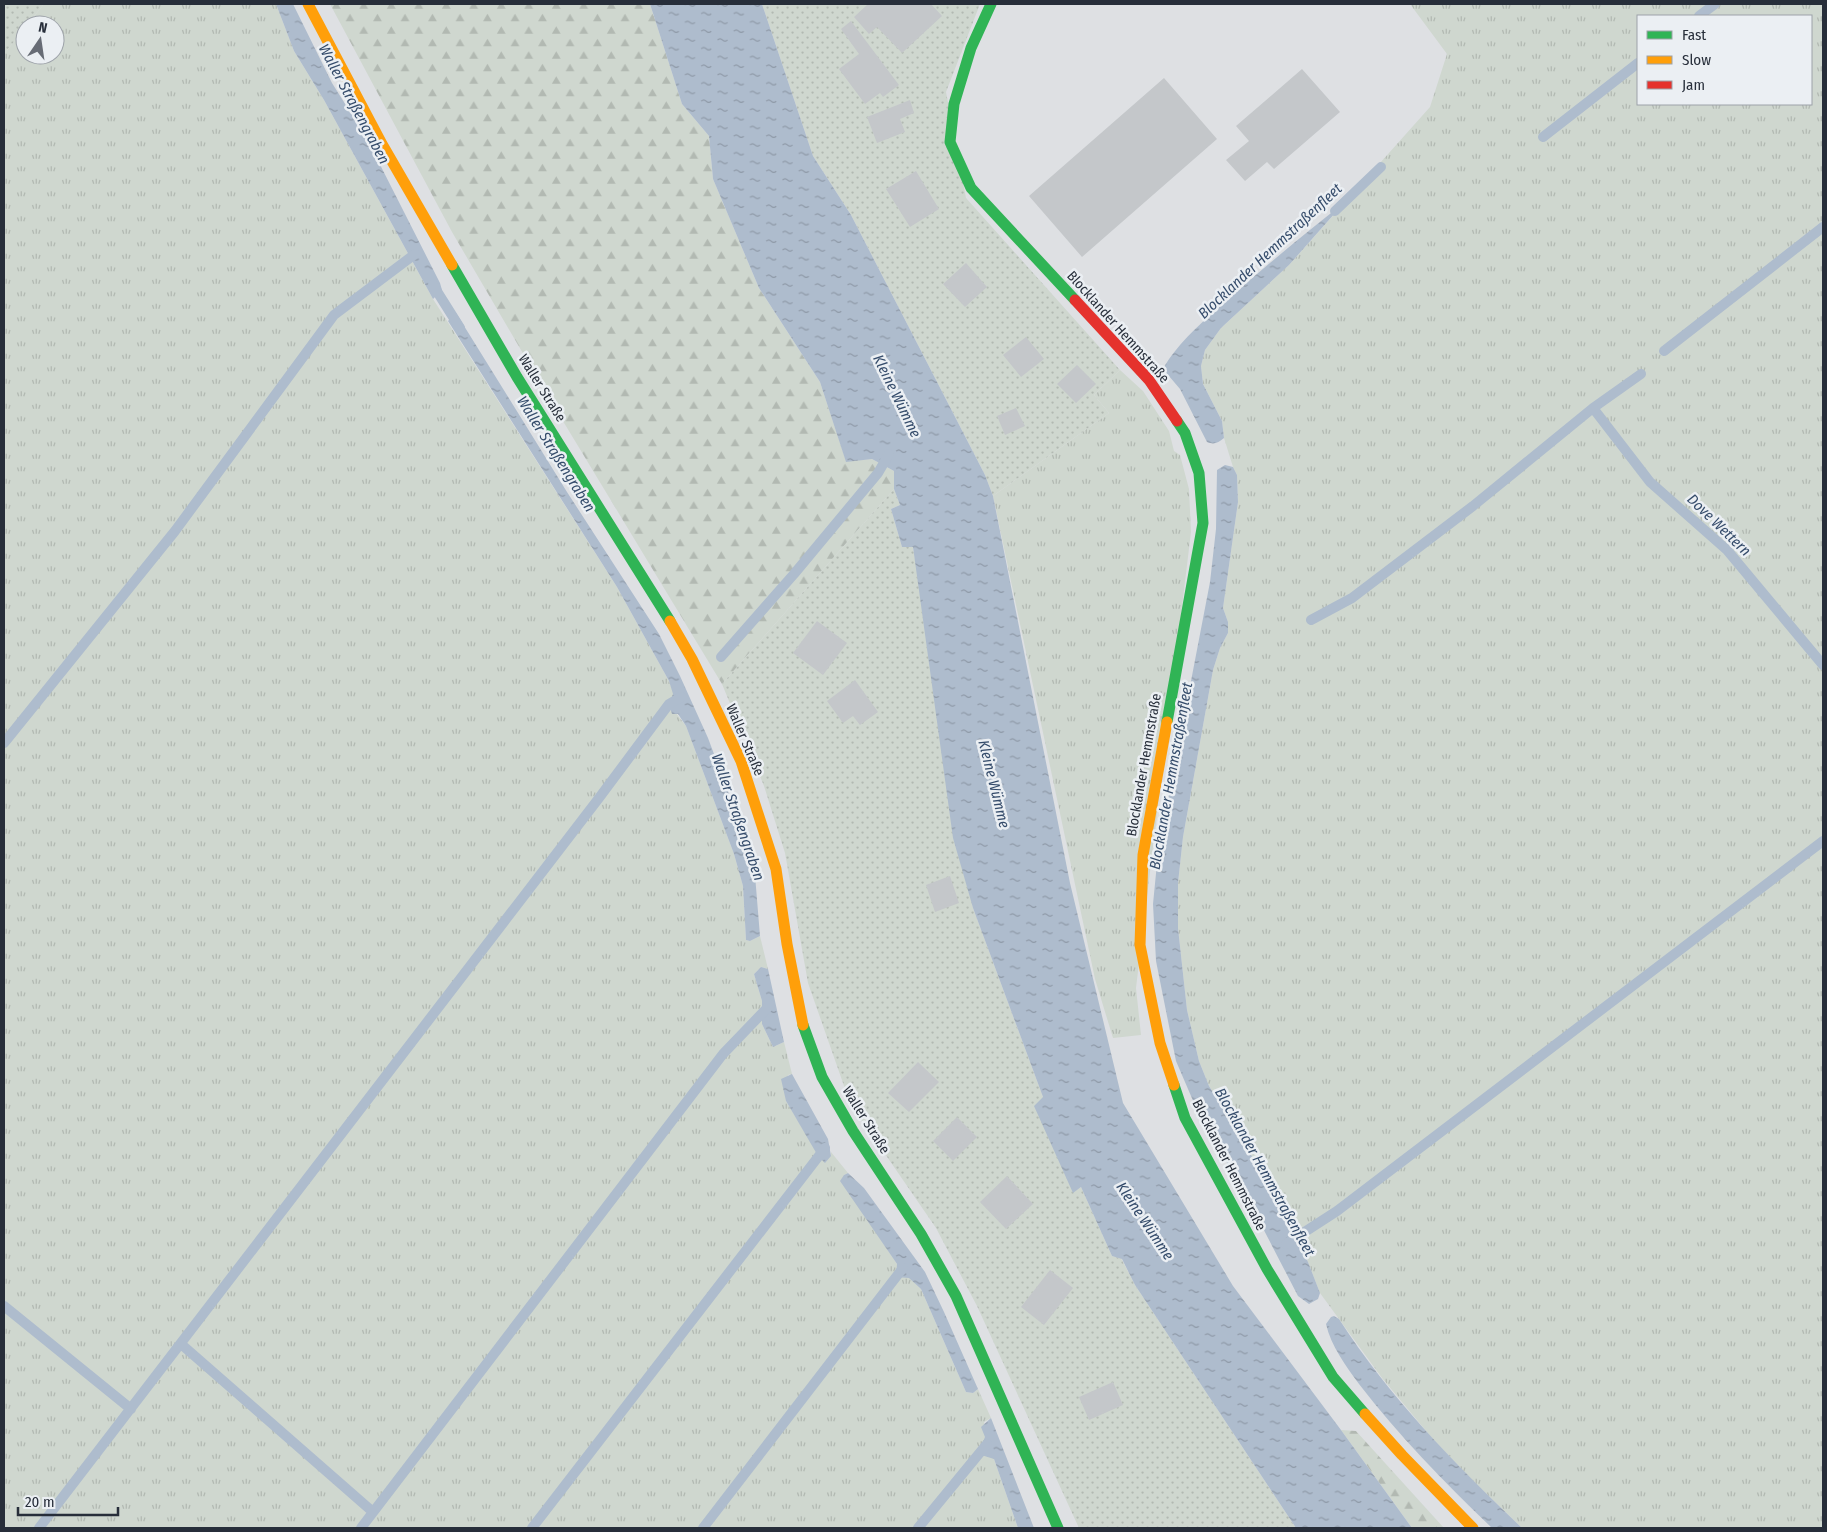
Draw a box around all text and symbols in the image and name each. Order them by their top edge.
north arrow [15,15,65,65]
legend [1637,15,1812,105]
text: N [37,19,49,37]
text: Fast [1682,26,1706,44]
water label: Waller Straßengraben [315,41,393,167]
text: Slow [1682,51,1711,69]
text: Jam [1682,76,1705,94]
water label: Blocklander Hemmstraßenfleet [1194,180,1346,322]
street label: Blocklander Hemmstraße [1063,267,1173,387]
street label: Waller Straße [515,351,570,425]
water label: Kleine Wümme [869,352,925,440]
water label: Waller Straßengraben [513,393,599,515]
water label: Dove Wettern [1683,490,1755,560]
water label: Blocklander Hemmstraßenfleet [1146,681,1196,871]
street label: Blocklander Hemmstraße [1123,692,1165,838]
street label: Waller Straße [722,701,768,779]
water label: Kleine Wümme [974,738,1014,830]
water label: Waller Straßengraben [708,751,768,883]
street label: Waller Straße [839,1083,894,1157]
water label: Blocklander Hemmstraßenfleet [1211,1085,1319,1259]
street label: Blocklander Hemmstraße [1189,1097,1269,1233]
water label: Kleine Wümme [1112,1179,1178,1263]
scale bar [18,1484,118,1516]
text: 20 m [25,1493,55,1511]

